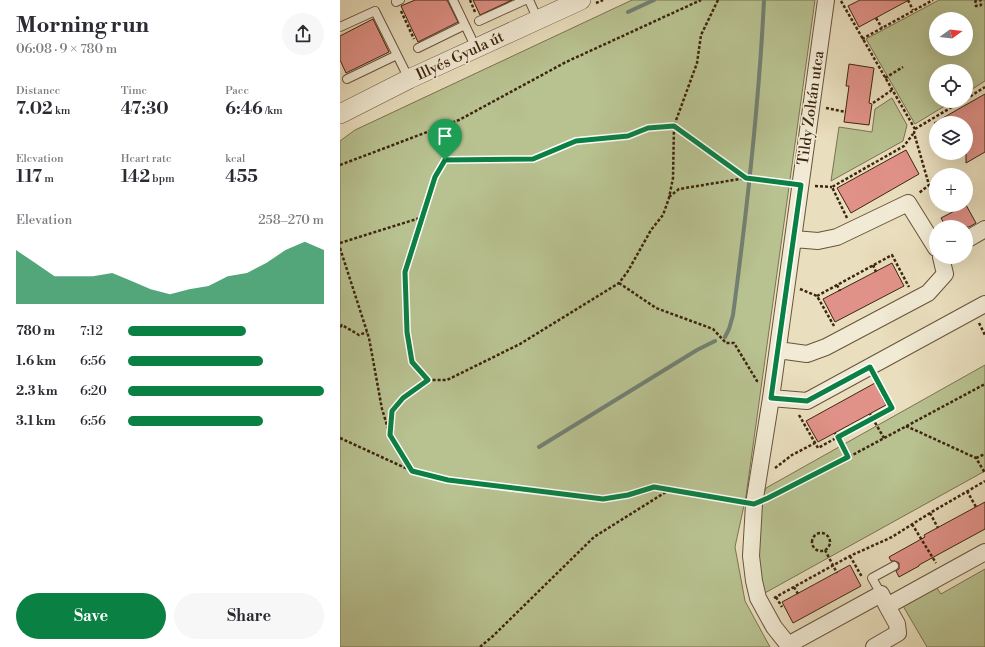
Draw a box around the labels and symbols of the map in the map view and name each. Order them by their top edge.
north arrow [929,12,973,56]
street label: Illyés Gyula út [413,27,508,85]
street label: Tildy Zoltán utca [794,49,829,167]
pin [428,119,462,160]

